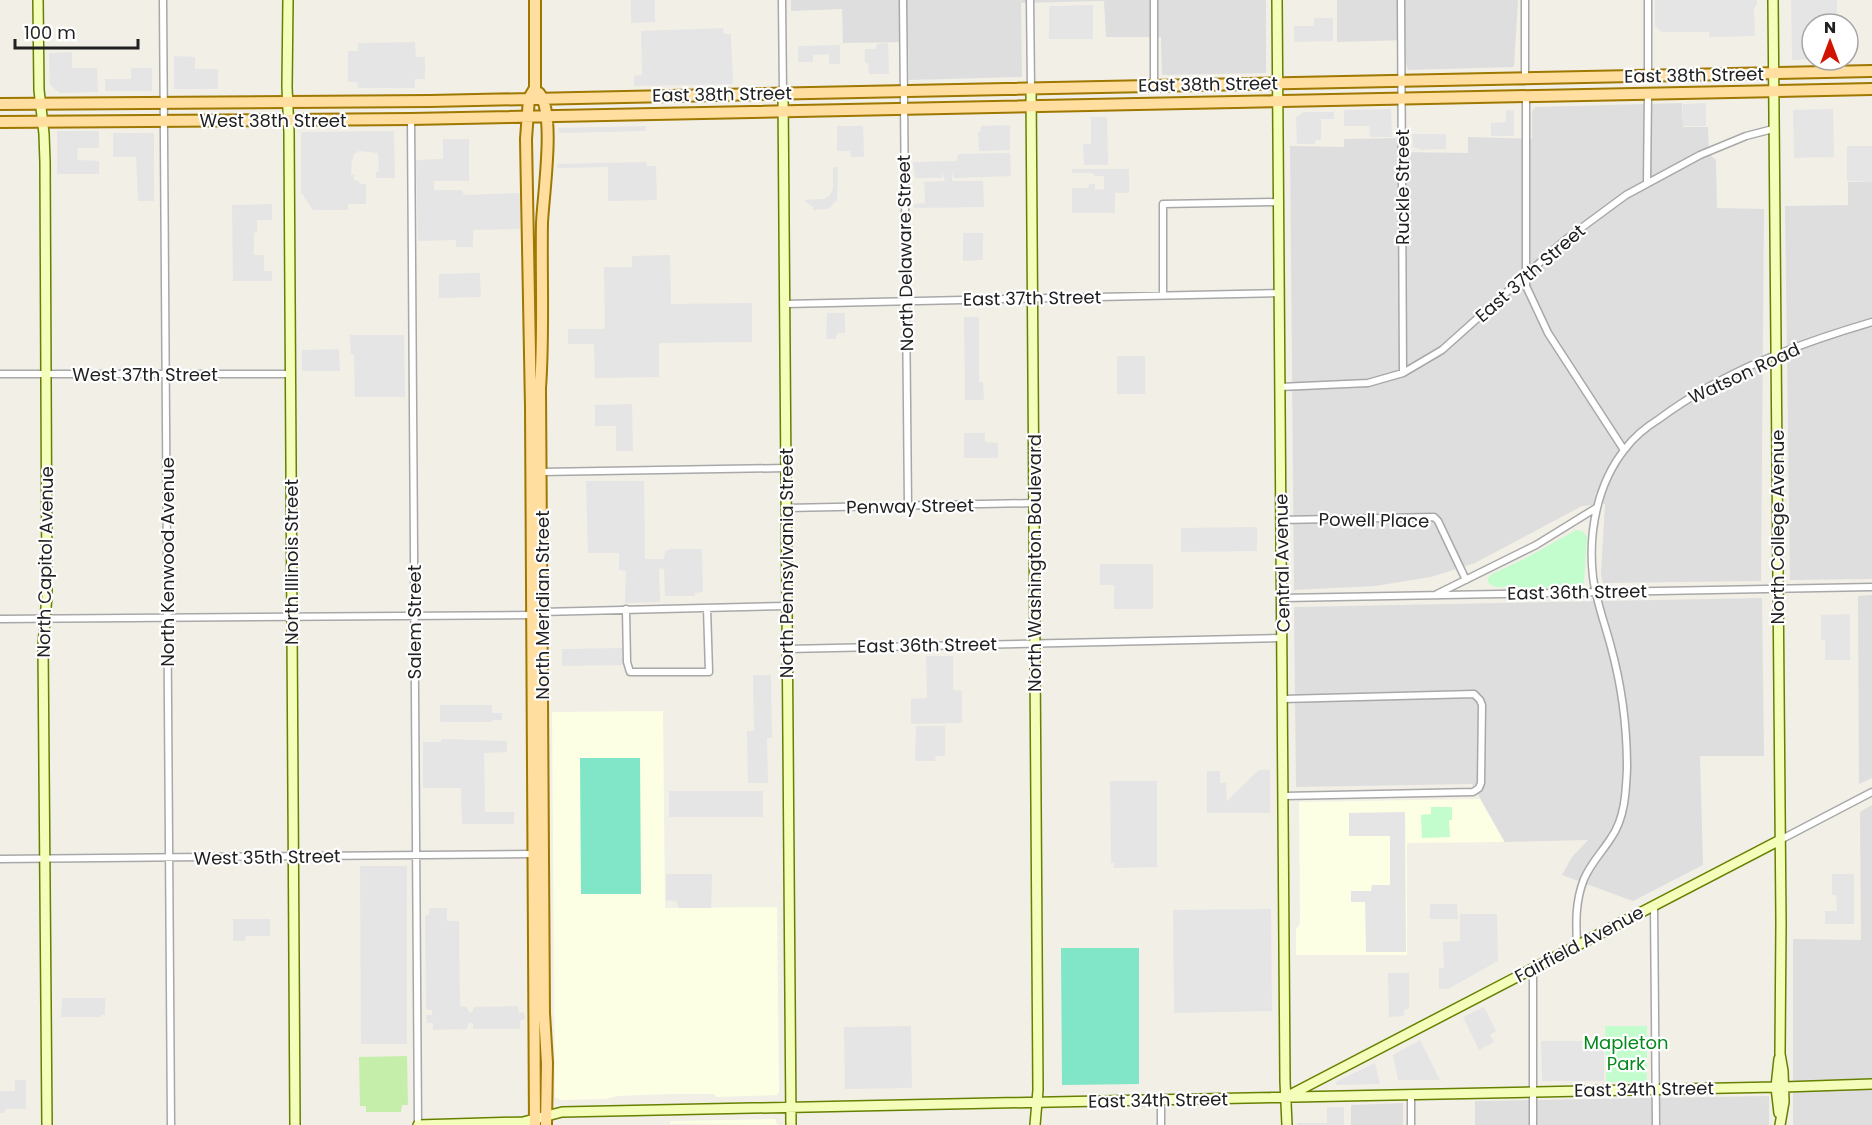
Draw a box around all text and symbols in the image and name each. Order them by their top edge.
scale bar [15,12,138,50]
north arrow [1800,12,1860,72]
text: N [1824,16,1836,39]
text: 100 m [24,20,76,45]
street label: East 38th Street [1624,61,1764,89]
street label: East 38th Street [1138,70,1278,98]
street label: East 38th Street [652,80,792,108]
street label: West 38th Street [199,108,347,133]
street label: Ruckle Street [1390,129,1415,245]
street label: North Delaware Street [891,155,919,351]
street label: East 37th Street [1470,218,1590,328]
street label: East 37th Street [963,284,1101,312]
street label: Watson Road [1684,336,1804,410]
street label: West 37th Street [72,362,218,387]
street label: North College Avenue [1765,430,1790,624]
street label: North Washington Boulevard [1022,434,1047,692]
street label: North Pennsylvania Street [774,448,799,678]
street label: North Kenwood Avenue [155,457,180,667]
street label: North Capitol Avenue [31,466,59,658]
street label: North Illinois Street [279,479,304,645]
street label: Penway Street [846,492,974,520]
street label: Central Avenue [1268,493,1296,633]
street label: Powell Place [1318,507,1430,533]
street label: North Meridian Street [530,510,555,700]
street label: Salem Street [402,565,427,679]
street label: East 36th Street [1507,578,1647,606]
street label: East 36th Street [857,631,997,659]
street label: West 35th Street [193,843,341,871]
street label: Fairfield Avenue [1510,899,1648,989]
park label: Mapleton Park [1583,1030,1669,1076]
street label: East 34th Street [1574,1075,1714,1103]
street label: East 34th Street [1088,1086,1228,1114]

